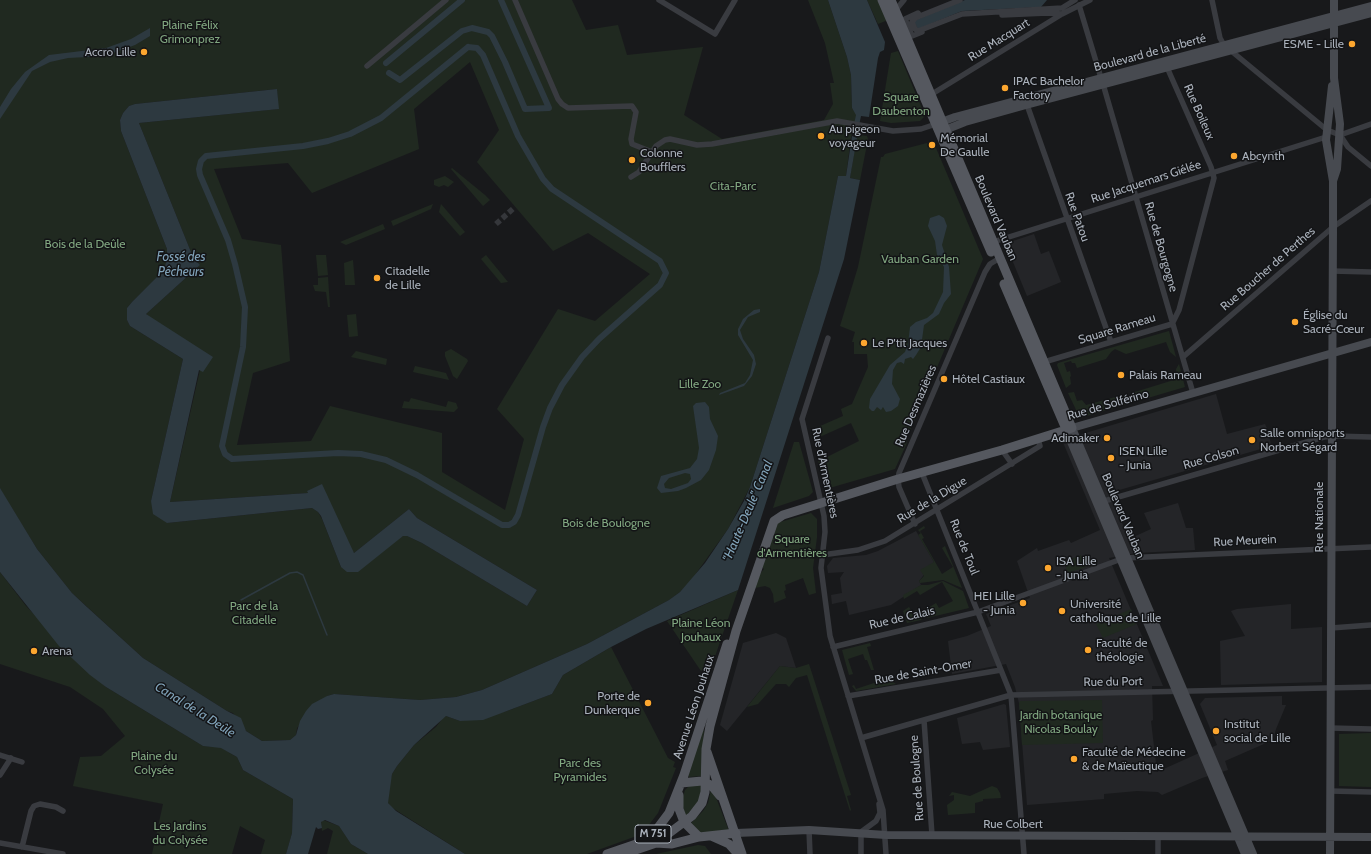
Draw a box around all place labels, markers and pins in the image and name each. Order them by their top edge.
place label: ESME - Lille [1283,37,1344,51]
marker: ESME - Lille [1347,39,1357,49]
place label: Accro Lille [85,45,136,59]
marker: Accro Lille [139,47,149,57]
place label: IPAC Bachelor Factory [1013,74,1084,102]
marker: IPAC Bachelor Factory [1000,83,1010,93]
place label: Au pigeon voyageur [829,122,880,150]
marker: Au pigeon voyageur [816,131,826,141]
place label: Mémorial De Gaulle [940,131,989,159]
marker: Mémorial De Gaulle [927,140,937,150]
place label: Colonne Boufflers [640,146,686,174]
place label: Abcynth [1242,149,1285,163]
marker: Abcynth [1229,151,1239,161]
marker: Colonne Boufflers [627,155,637,165]
place label: Citadelle de Lille [385,264,430,292]
marker: Citadelle de Lille [372,273,382,283]
place label: Église du Sacré-Cœur [1303,308,1364,336]
marker: Église du Sacré-Cœur [1290,317,1300,327]
place label: Le P'tit Jacques [872,336,947,350]
marker: Le P'tit Jacques [859,338,869,348]
place label: Palais Rameau [1129,368,1202,382]
marker: Palais Rameau [1116,370,1126,380]
place label: Hôtel Castiaux [952,372,1025,386]
marker: Hôtel Castiaux [939,374,949,384]
place label: Salle omnisports Norbert Ségard [1260,426,1345,454]
place label: Adimaker [1051,431,1099,445]
marker: Adimaker [1102,433,1112,443]
marker: Salle omnisports Norbert Ségard [1247,435,1257,445]
place label: ISEN Lille - Junia [1119,444,1167,472]
marker: ISEN Lille - Junia [1106,453,1116,463]
place label: ISA Lille - Junia [1056,554,1096,582]
marker: ISA Lille - Junia [1043,563,1053,573]
place label: HEI Lille - Junia [974,589,1015,617]
place label: Université catholique de Lille [1070,597,1161,625]
marker: HEI Lille - Junia [1018,598,1028,608]
marker: Université catholique de Lille [1057,606,1067,616]
place label: Faculté de théologie [1096,636,1148,664]
place label: Arena [42,644,72,658]
marker: Faculté de théologie [1083,645,1093,655]
marker: Arena [29,646,39,656]
place label: Porte de Dunkerque [584,689,640,717]
marker: Porte de Dunkerque [643,698,653,708]
place label: Institut social de Lille [1224,717,1291,745]
marker: Institut social de Lille [1211,726,1221,736]
place label: Faculté de Médecine & de Maïeutique [1082,745,1186,773]
marker: Faculté de Médecine & de Maïeutique [1069,754,1079,764]

